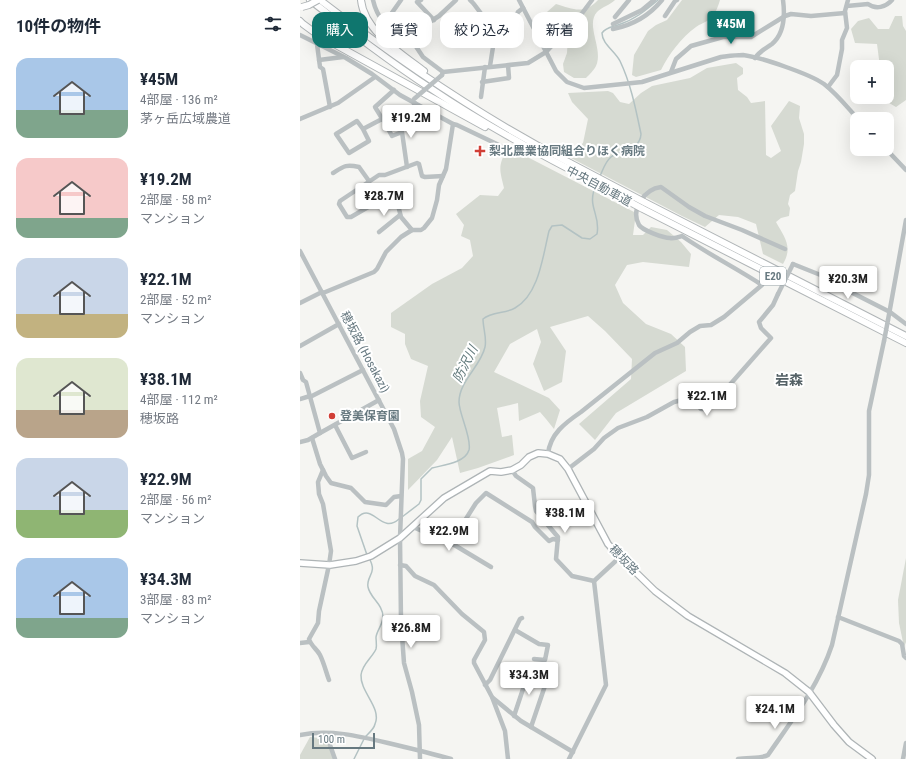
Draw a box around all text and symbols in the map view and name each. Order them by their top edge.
pin: ¥45M [707,11,755,45]
chip: 購入 [312,12,368,48]
chip: 賃貸 [376,12,432,48]
chip: 絞り込み [440,12,524,48]
chip: 新着 [532,12,588,48]
icon: filters [262,13,284,35]
text: 10件の物件 [16,16,101,36]
text: ¥45M [716,16,746,31]
map controls [850,60,894,156]
button: + [850,60,894,104]
text: ¥45M [140,69,178,89]
icon: home [48,74,96,122]
text: 4部屋 · 136 m² [140,92,218,107]
pin: ¥19.2M [378,105,444,139]
text: ¥19.2M [391,110,431,125]
text: 茅ヶ岳広域農道 [140,111,231,126]
button: − [850,112,894,156]
place label: 梨北農業協同組合りほく病院 [489,144,645,158]
marker: 梨北農業協同組合りほく病院 [474,145,486,157]
street label: 中央自動車道 [564,163,634,209]
text: ¥19.2M [140,169,192,189]
icon: home [48,174,96,222]
pin: ¥28.7M [351,183,417,217]
text: ¥28.7M [364,188,404,203]
text: 2部屋 · 58 m² [140,192,211,207]
text: マンション [140,211,205,226]
pin: ¥20.3M [815,266,881,300]
road number: E20 [760,267,786,285]
text: ¥22.1M [140,269,192,289]
text: ¥20.3M [828,271,868,286]
icon: home [48,274,96,322]
text: 2部屋 · 52 m² [140,292,211,307]
street label: 穂坂路 (Hosakazi) [338,309,392,395]
text: マンション [140,311,205,326]
water label: 防沢川 [449,341,481,385]
text: ¥38.1M [140,369,192,389]
district label: 岩森 [775,372,803,388]
icon: home [48,374,96,422]
pin: ¥22.1M [674,383,740,417]
text: ¥22.1M [687,388,727,403]
text: 4部屋 · 112 m² [140,392,218,407]
place label: 登美保育園 [340,409,400,423]
text: 穂坂路 [140,411,179,426]
marker: 登美保育園 [327,411,337,421]
text: ¥22.9M [140,469,192,489]
icon: home [48,474,96,522]
text: 2部屋 · 56 m² [140,492,211,507]
pin: ¥38.1M [532,500,598,534]
text: ¥38.1M [545,505,585,520]
text: マンション [140,511,205,526]
pin: ¥22.9M [416,518,482,552]
text: ¥22.9M [429,523,469,538]
street label: 穂坂路 [606,542,642,578]
text: ¥34.3M [140,569,192,589]
icon: home [48,574,96,622]
text: 3部屋 · 83 m² [140,592,211,607]
text: マンション [140,611,205,626]
pin: ¥26.8M [378,615,444,649]
text: ¥26.8M [391,620,431,635]
pin: ¥34.3M [496,662,562,696]
text: ¥34.3M [509,667,549,682]
pin: ¥24.1M [742,696,808,730]
text: ¥24.1M [755,701,795,716]
scale bar [312,731,375,750]
text: 100 m [318,733,345,746]

